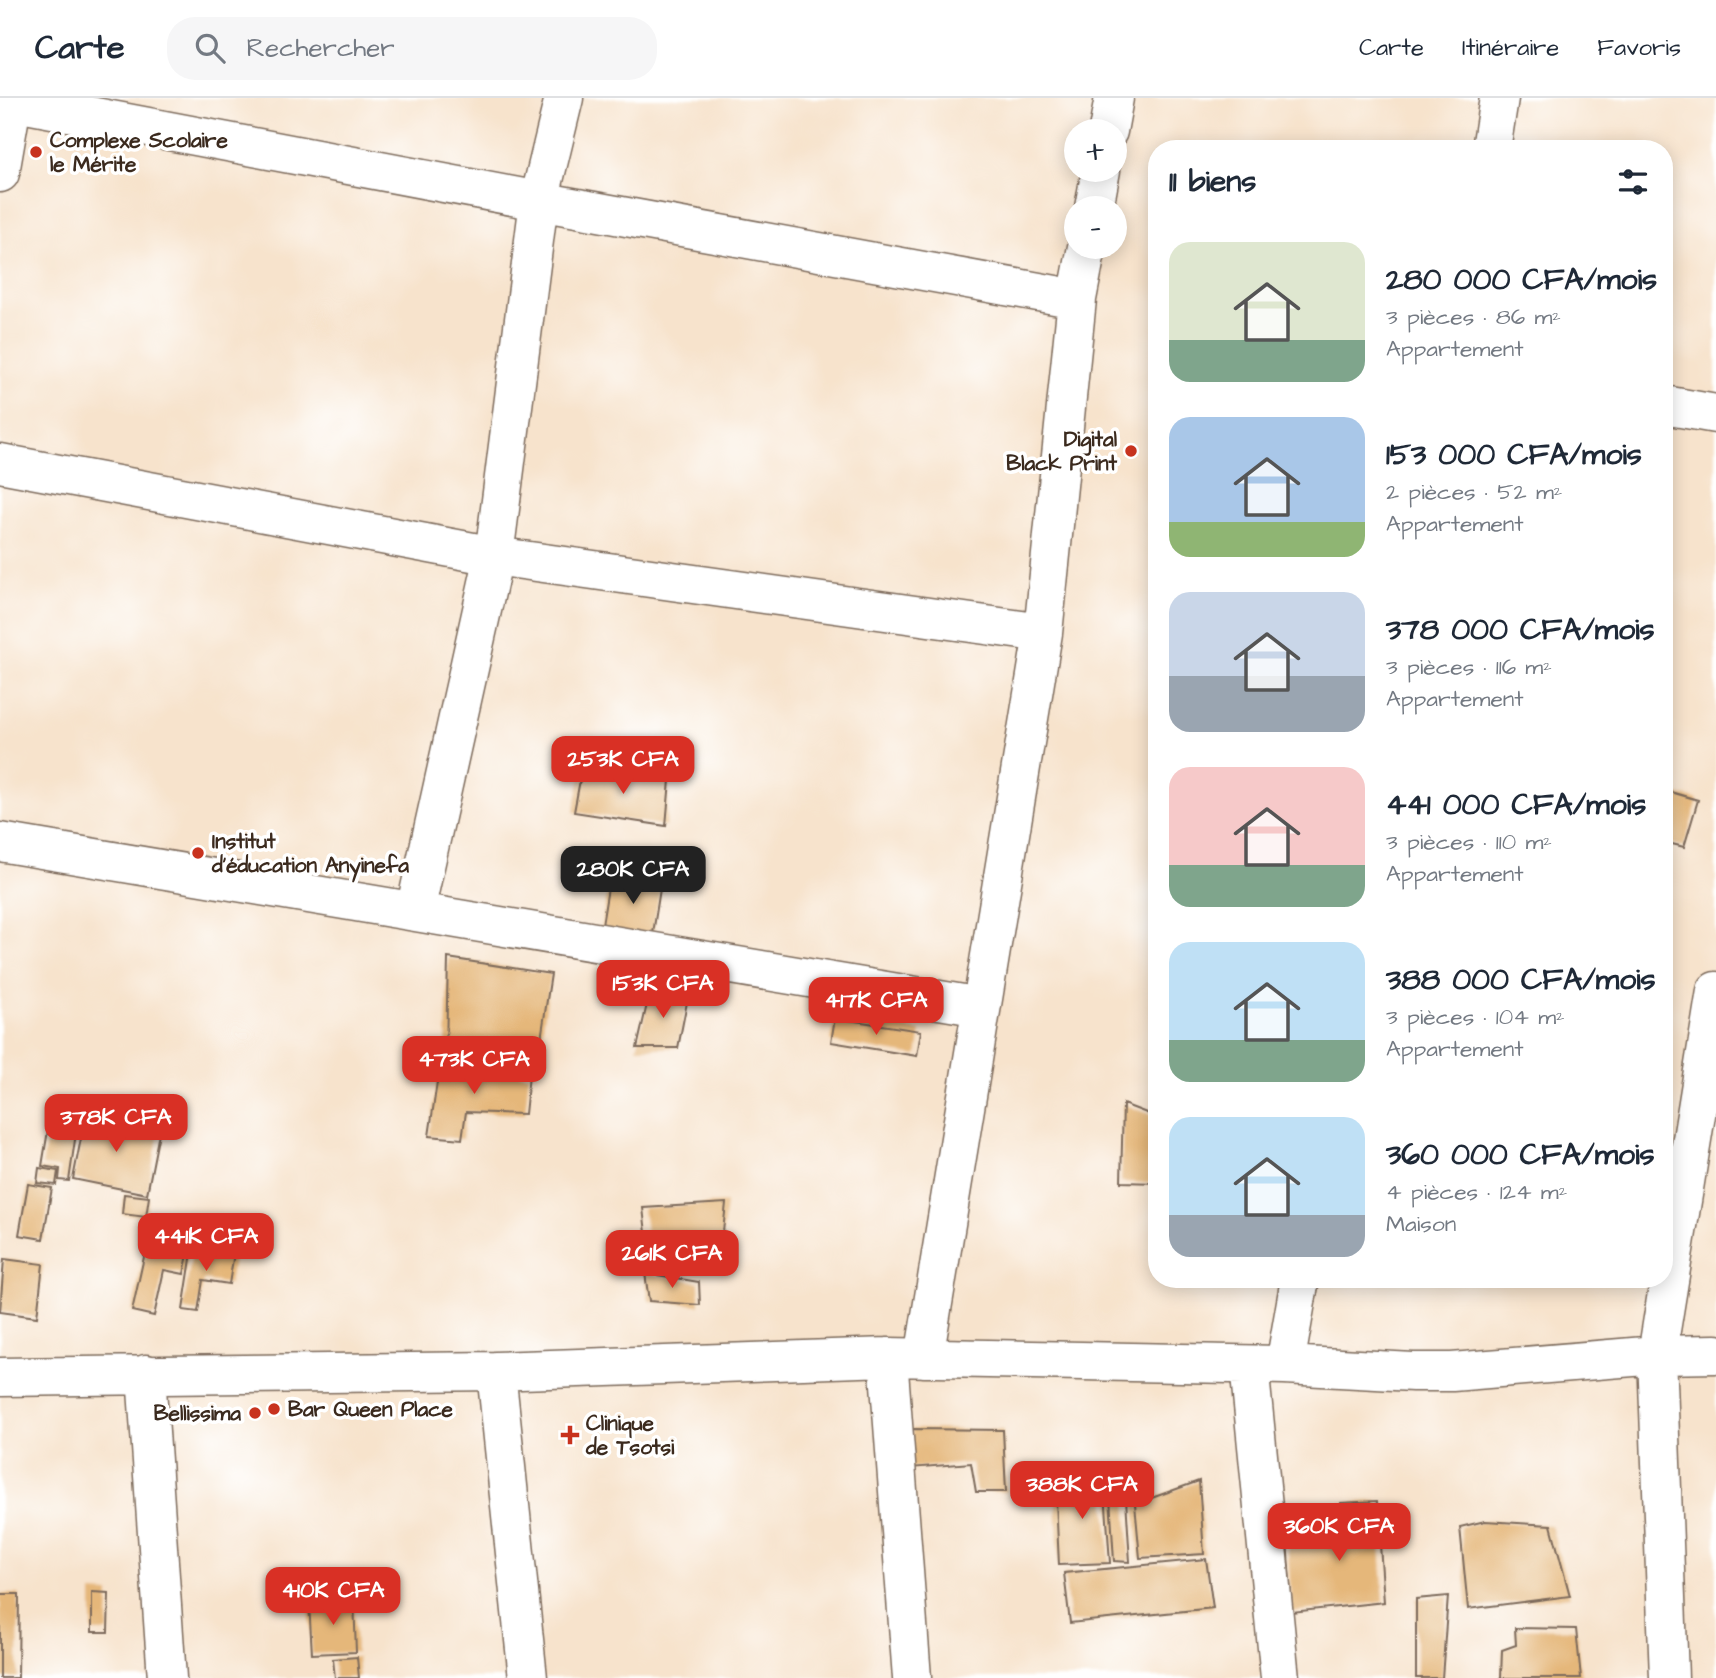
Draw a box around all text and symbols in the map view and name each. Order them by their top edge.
search box [167,17,657,80]
text: Carte [35,25,125,71]
icon: search [191,29,229,67]
text: Rechercher [247,30,395,66]
text: Carte [1359,31,1424,65]
text: Itinéraire [1462,31,1559,65]
text: Favoris [1597,31,1681,65]
map controls [1064,119,1127,259]
button: + [1064,119,1127,182]
place label: Complexe Scolaire le Mérite [50,126,228,179]
marker: Complexe Scolaire le Mérite [28,144,44,160]
text: 11 biens [1169,161,1256,203]
icon: filters [1614,163,1652,201]
button: − [1064,196,1127,259]
text: 280 000 CFA/mois [1386,259,1657,301]
icon: home [1225,270,1309,354]
text: 3 pièces · 86 m² [1386,301,1561,333]
text: Appartement [1386,333,1524,365]
place label: Digital Black Print [1006,425,1118,478]
text: 153 000 CFA/mois [1386,434,1642,476]
marker: Digital Black Print [1123,443,1139,459]
icon: home [1225,445,1309,529]
text: 2 pièces · 52 m² [1386,476,1562,508]
text: Appartement [1386,508,1524,540]
text: 378 000 CFA/mois [1386,609,1655,651]
icon: home [1225,620,1309,704]
text: 3 pièces · 116 m² [1386,651,1552,683]
text: Appartement [1386,683,1524,715]
pin: 253K CFA [551,736,695,796]
text: 253K CFA [567,743,679,775]
text: 441 000 CFA/mois [1386,784,1646,826]
icon: home [1225,795,1309,879]
text: 3 pièces · 110 m² [1386,826,1552,858]
place label: Institut d'éducation Anyinefa [211,827,409,883]
marker: Institut d'éducation Anyinefa [190,845,206,861]
pin: 280K CFA [561,846,705,906]
text: 280K CFA [577,853,689,885]
text: Appartement [1386,858,1524,890]
text: 388 000 CFA/mois [1386,959,1656,1001]
pin: 153K CFA [591,960,735,1020]
text: 153K CFA [612,967,714,999]
icon: home [1225,970,1309,1054]
pin: 417K CFA [804,978,948,1037]
text: 417K CFA [825,984,927,1016]
text: 3 pièces · 104 m² [1386,1001,1565,1033]
text: Appartement [1386,1033,1524,1065]
pin: 473K CFA [402,1037,546,1096]
text: 473K CFA [418,1043,530,1075]
pin: 378K CFA [44,1094,188,1154]
text: 378K CFA [61,1101,171,1133]
text: 360 000 CFA/mois [1386,1134,1655,1176]
icon: home [1225,1145,1309,1229]
text: 4 pièces · 124 m² [1386,1176,1567,1208]
text: Maison [1386,1208,1456,1240]
pin: 441K CFA [134,1214,278,1273]
text: 441K CFA [154,1220,258,1252]
pin: 261K CFA [600,1230,744,1290]
text: 261K CFA [622,1237,722,1269]
place label: Bar Queen Place [288,1395,454,1424]
place label: Bellissima [154,1399,241,1428]
marker: Bar Queen Place [266,1401,282,1417]
marker: Bellissima [247,1405,263,1421]
place label: Clinique de Tsotsi [585,1409,675,1462]
marker: Clinique de Tsotsi [560,1425,580,1445]
pin: 388K CFA [1010,1462,1154,1521]
text: 388K CFA [1026,1468,1138,1500]
pin: 360K CFA [1267,1504,1411,1563]
text: 360K CFA [1284,1510,1394,1542]
pin: 410K CFA [261,1568,405,1627]
text: 410K CFA [281,1574,385,1606]

